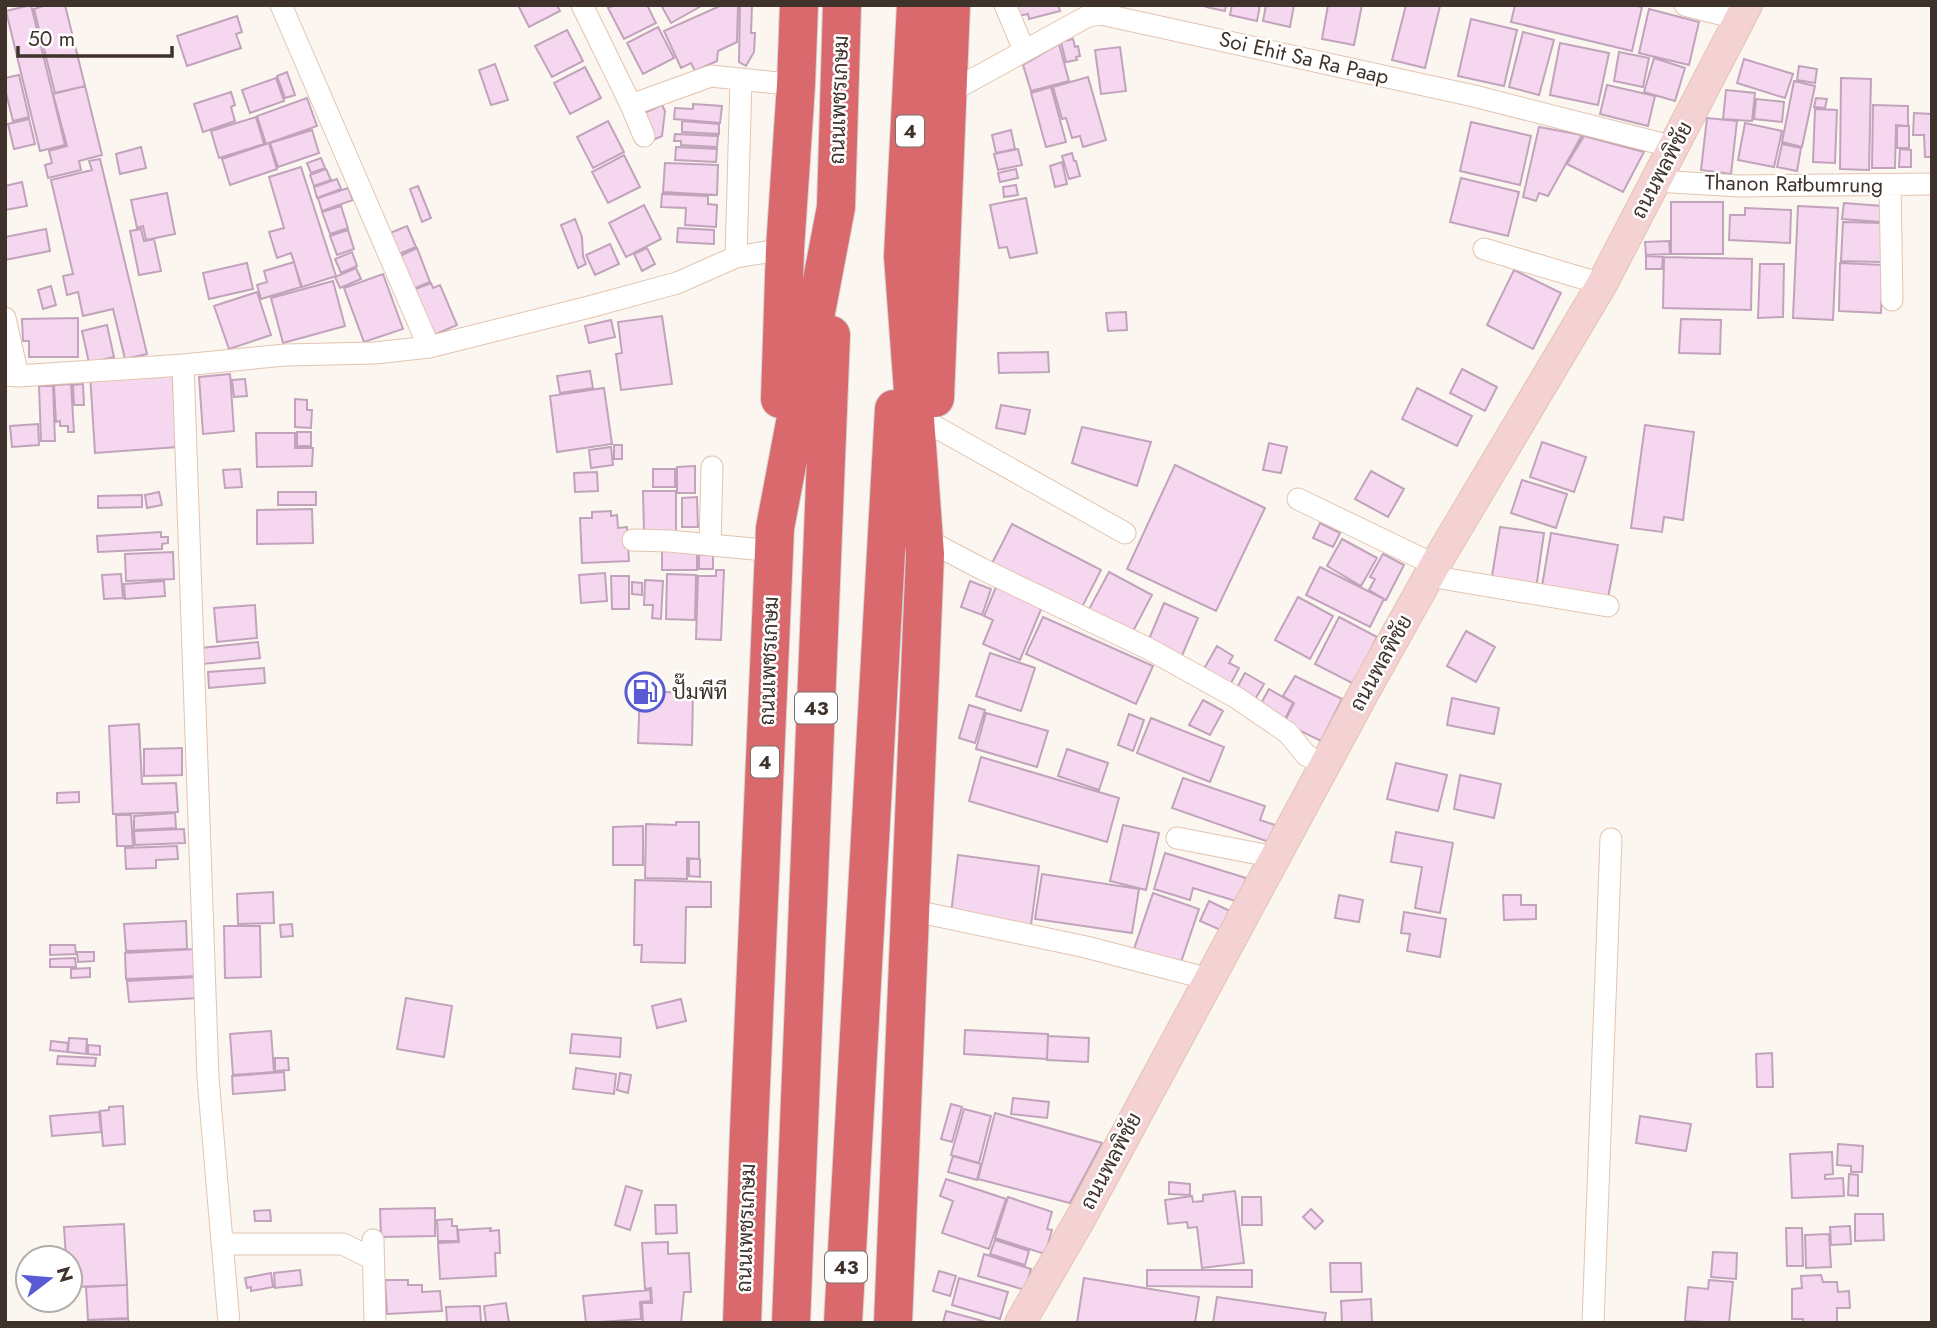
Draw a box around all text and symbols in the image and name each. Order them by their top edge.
scale bar [18,14,172,58]
text: 50 m [28,24,75,54]
street label: Soi Ehit Sa Ra Paap [1216,24,1392,92]
street label: ถนนเพชรเกษม [822,35,856,165]
road number: 4 [896,116,924,146]
street label: ถนนพลพิชัย [1624,116,1700,224]
street label: Thanon Ratbumrung [1705,167,1883,201]
street label: ถนนเพชรเกษม [752,596,786,726]
street label: ถนนพลพิชัย [1342,609,1420,717]
fuel station icon: ปั๊มพีที [624,671,666,713]
place label: ปั๊มพีที [672,673,728,707]
road number: 43 [795,692,837,723]
road number: 4 [751,747,779,778]
street label: ถนนพลพิชัย [1073,1107,1149,1215]
street label: ถนนเพชรเกษม [729,1163,763,1293]
north arrow [14,1244,84,1314]
road number: 43 [825,1252,867,1282]
text: N [50,1263,80,1285]

